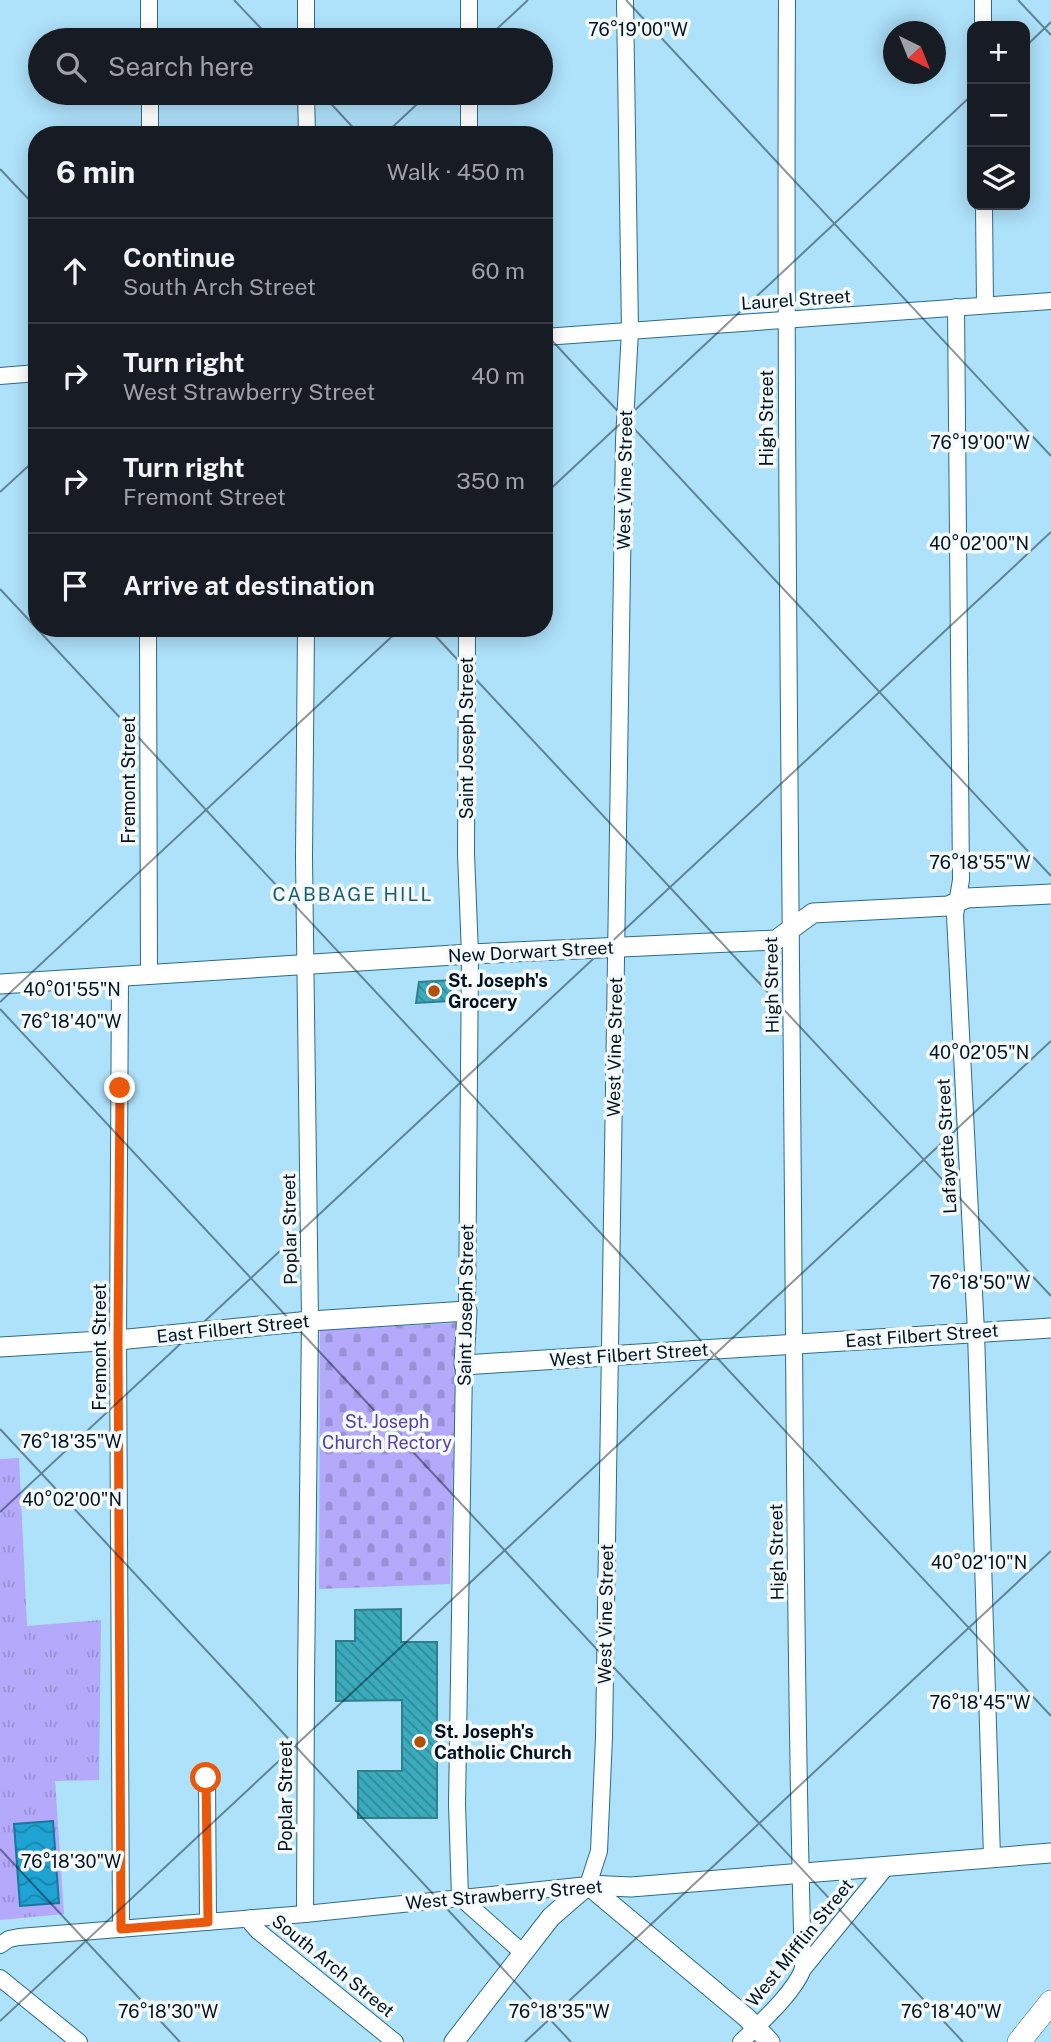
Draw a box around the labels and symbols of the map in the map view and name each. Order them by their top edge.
text: 76°19'00"W [588,19,688,40]
north arrow [883,21,946,84]
street label: Laurel Street [740,285,852,314]
street label: High Street [756,370,777,466]
street label: West Vine Street [613,410,636,550]
text: 76°19'00"W [930,432,1030,453]
text: 40°02'00"N [929,533,1029,554]
street label: Saint Joseph Street [456,657,477,819]
street label: Fremont Street [118,716,139,844]
text: 76°18'55"W [929,852,1031,873]
district label: CABBAGE HILL [273,883,433,905]
street label: High Street [760,936,783,1034]
street label: New Dorwart Street [447,937,615,966]
place label: St. Joseph's Grocery [448,970,548,1012]
street label: West Vine Street [603,977,626,1117]
text: 40°01'55"N [23,979,121,1000]
marker: St. Joseph's Grocery [426,983,442,999]
text: 76°18'40"W [21,1011,121,1032]
text: 40°02'05"N [929,1042,1029,1063]
route end [104,1072,135,1103]
street label: Lafayette Street [932,1078,961,1214]
street label: Poplar Street [278,1173,301,1285]
street label: Saint Joseph Street [454,1224,477,1386]
text: 76°18'50"W [930,1272,1030,1293]
street label: Fremont Street [89,1283,110,1411]
street label: East Filbert Street [156,1310,310,1347]
street label: East Filbert Street [845,1320,999,1351]
street label: West Filbert Street [549,1338,709,1371]
park label: St. Joseph Church Rectory [322,1411,452,1453]
text: 76°18'35"W [20,1431,122,1452]
text: 40°02'00"N [22,1489,122,1510]
street label: High Street [765,1503,788,1601]
street label: West Vine Street [594,1544,617,1684]
text: 40°02'10"N [931,1552,1027,1573]
text: 76°18'45"W [930,1692,1030,1713]
place label: St. Joseph's Catholic Church [434,1721,572,1763]
marker: St. Joseph's Catholic Church [412,1734,428,1750]
street label: Poplar Street [275,1740,296,1852]
route start [190,1762,221,1793]
text: 76°18'30"W [21,1851,121,1872]
street label: West Strawberry Street [405,1875,603,1914]
street label: West Mifflin Street [742,1875,858,2011]
street label: South Arch Street [268,1910,399,2021]
text: 76°18'30"W [118,2001,218,2022]
text: 76°18'35"W [508,2001,610,2022]
text: 76°18'40"W [901,2001,1001,2022]

